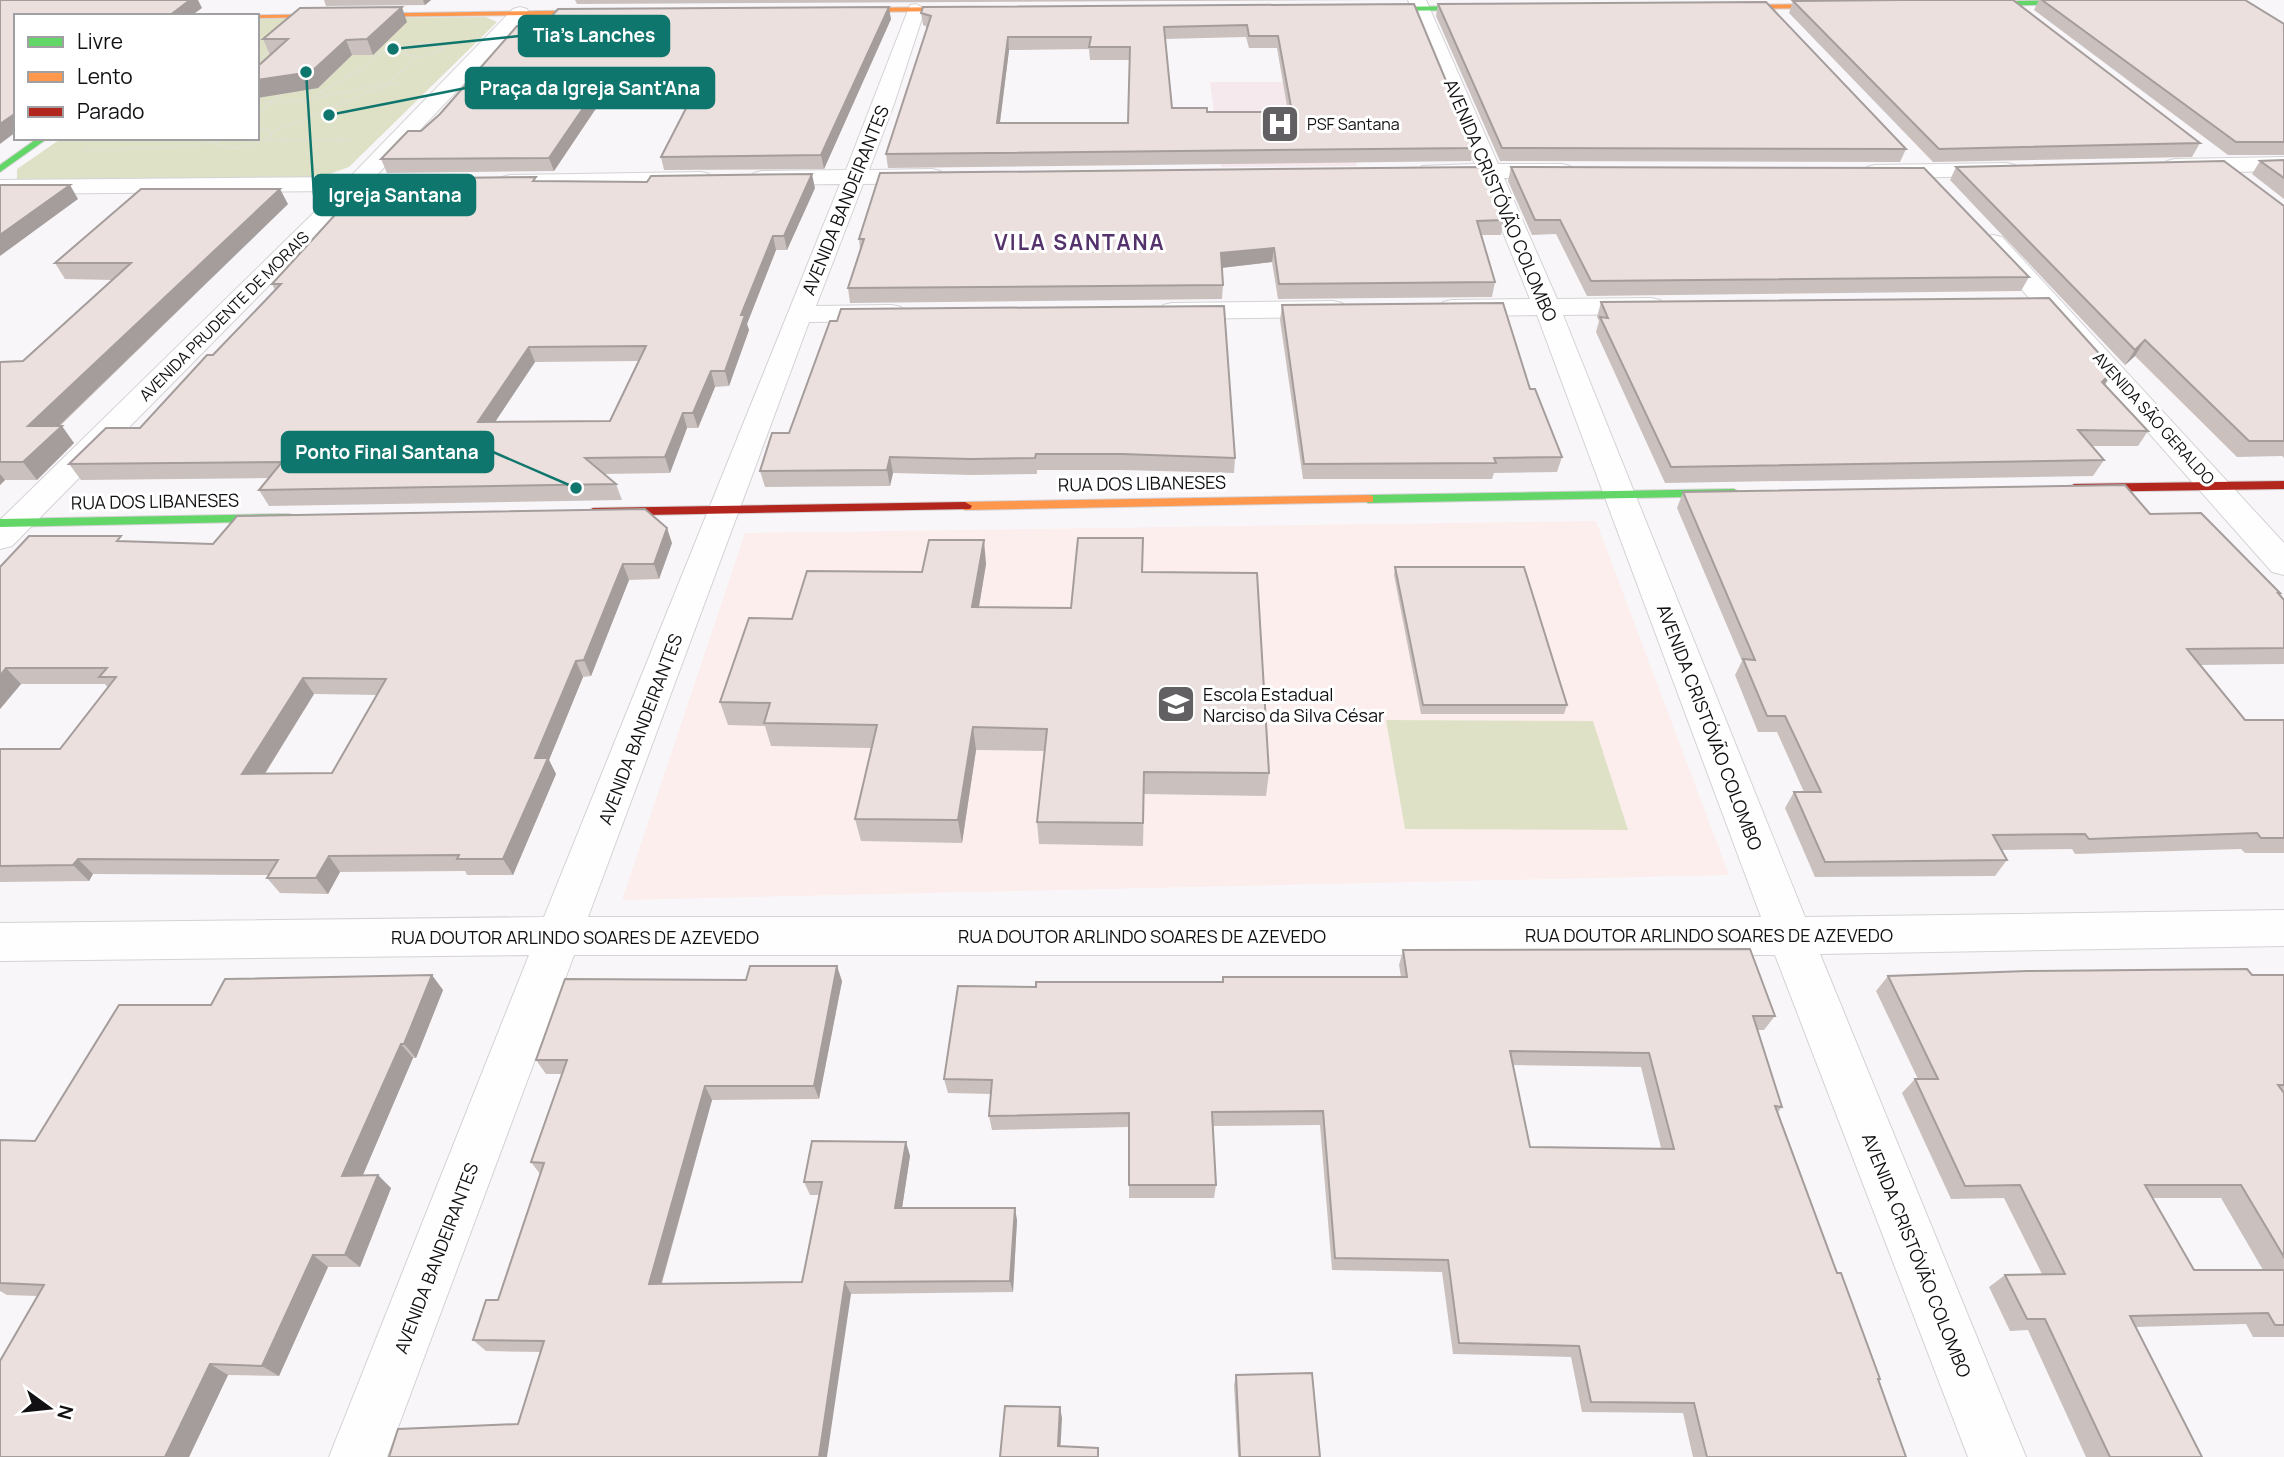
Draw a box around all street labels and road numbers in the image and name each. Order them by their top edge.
street label: AVENIDA CRISTÓVÃO COLOMBO [1439,75,1563,325]
street label: AVENIDA BANDEIRANTES [796,102,894,298]
street label: AVENIDA PRUDENTE DE MORAIS [134,226,314,406]
street label: AVENIDA SÃO GERALDO [2088,347,2220,490]
street label: RUA DOS LIBANESES [1058,470,1226,496]
street label: RUA DOS LIBANESES [71,488,239,514]
street label: AVENIDA CRISTÓVÃO COLOMBO [1652,601,1768,853]
street label: AVENIDA BANDEIRANTES [593,630,687,828]
street label: RUA DOUTOR ARLINDO SOARES DE AZEVEDO [1525,923,1893,947]
street label: RUA DOUTOR ARLINDO SOARES DE AZEVEDO [958,924,1326,948]
street label: RUA DOUTOR ARLINDO SOARES DE AZEVEDO [391,925,759,949]
street label: AVENIDA CRISTÓVÃO COLOMBO [1857,1129,1977,1381]
street label: AVENIDA BANDEIRANTES [389,1159,483,1357]

